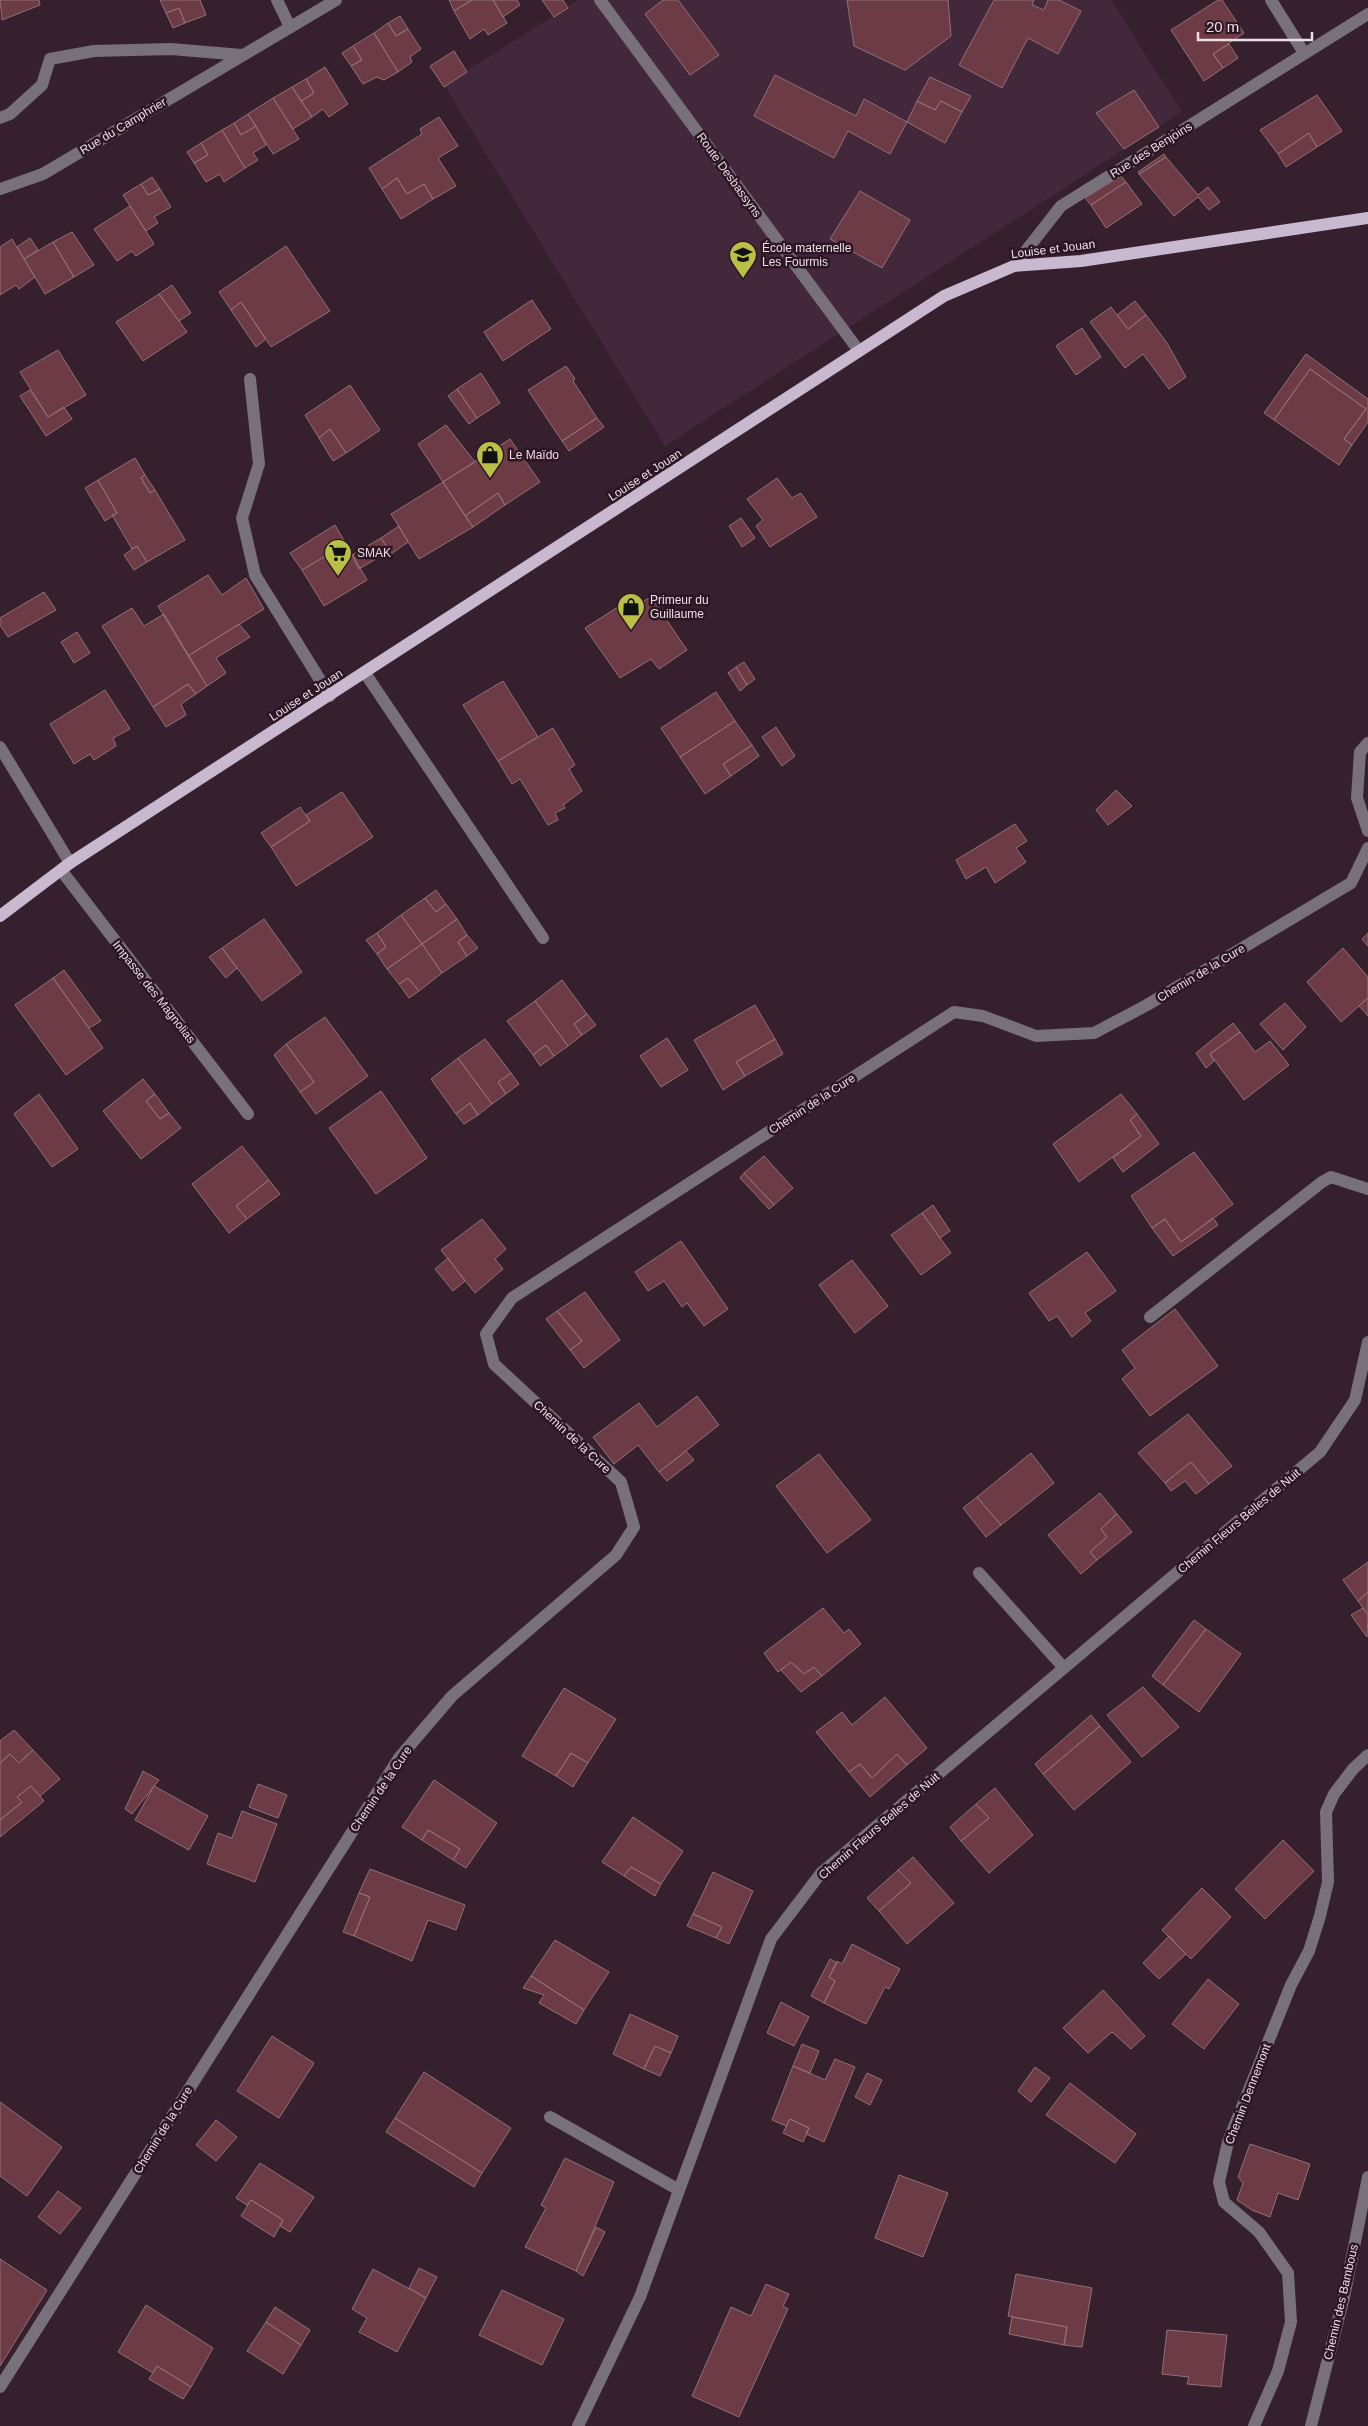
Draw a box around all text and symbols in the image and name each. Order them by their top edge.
scale bar [1198,10,1312,42]
text: 20 m [1206,18,1239,35]
street label: Rue du Camphrier [77,95,169,157]
street label: Rue des Benjoins [1107,119,1195,181]
street label: Route Desbassyns [694,130,764,220]
street label: Louise et Jouan [1010,237,1096,261]
school or university icon: École maternelle Les Fourmis [728,240,758,279]
place label: École maternelle Les Fourmis [762,240,852,269]
shop icon: Le Maïdo [475,440,505,479]
street label: Louise et Jouan [606,446,684,504]
place label: Le Maïdo [509,448,559,462]
supermarket icon: SMAK [323,538,353,577]
place label: SMAK [357,546,391,560]
shop icon: Primeur du Guillaume [616,592,646,631]
place label: Primeur du Guillaume [650,593,709,621]
street label: Louise et Jouan [267,666,345,724]
street label: Impasse des Magnolias [110,938,198,1046]
street label: Chemin de la Cure [1155,941,1248,1005]
street label: Chemin de la Cure [766,1071,858,1137]
street label: Chemin de la Cure [531,1398,614,1476]
street label: Chemin Fleurs Belles de Nuit [1175,1465,1304,1576]
street label: Chemin de la Cure [347,1743,415,1834]
street label: Chemin Fleurs Belles de Nuit [816,1769,943,1882]
street label: Chemin Dennemont [1222,2041,1274,2146]
street label: Chemin de la Cure [131,2084,196,2176]
street label: Chemin des Bambous [1321,2243,1361,2361]

